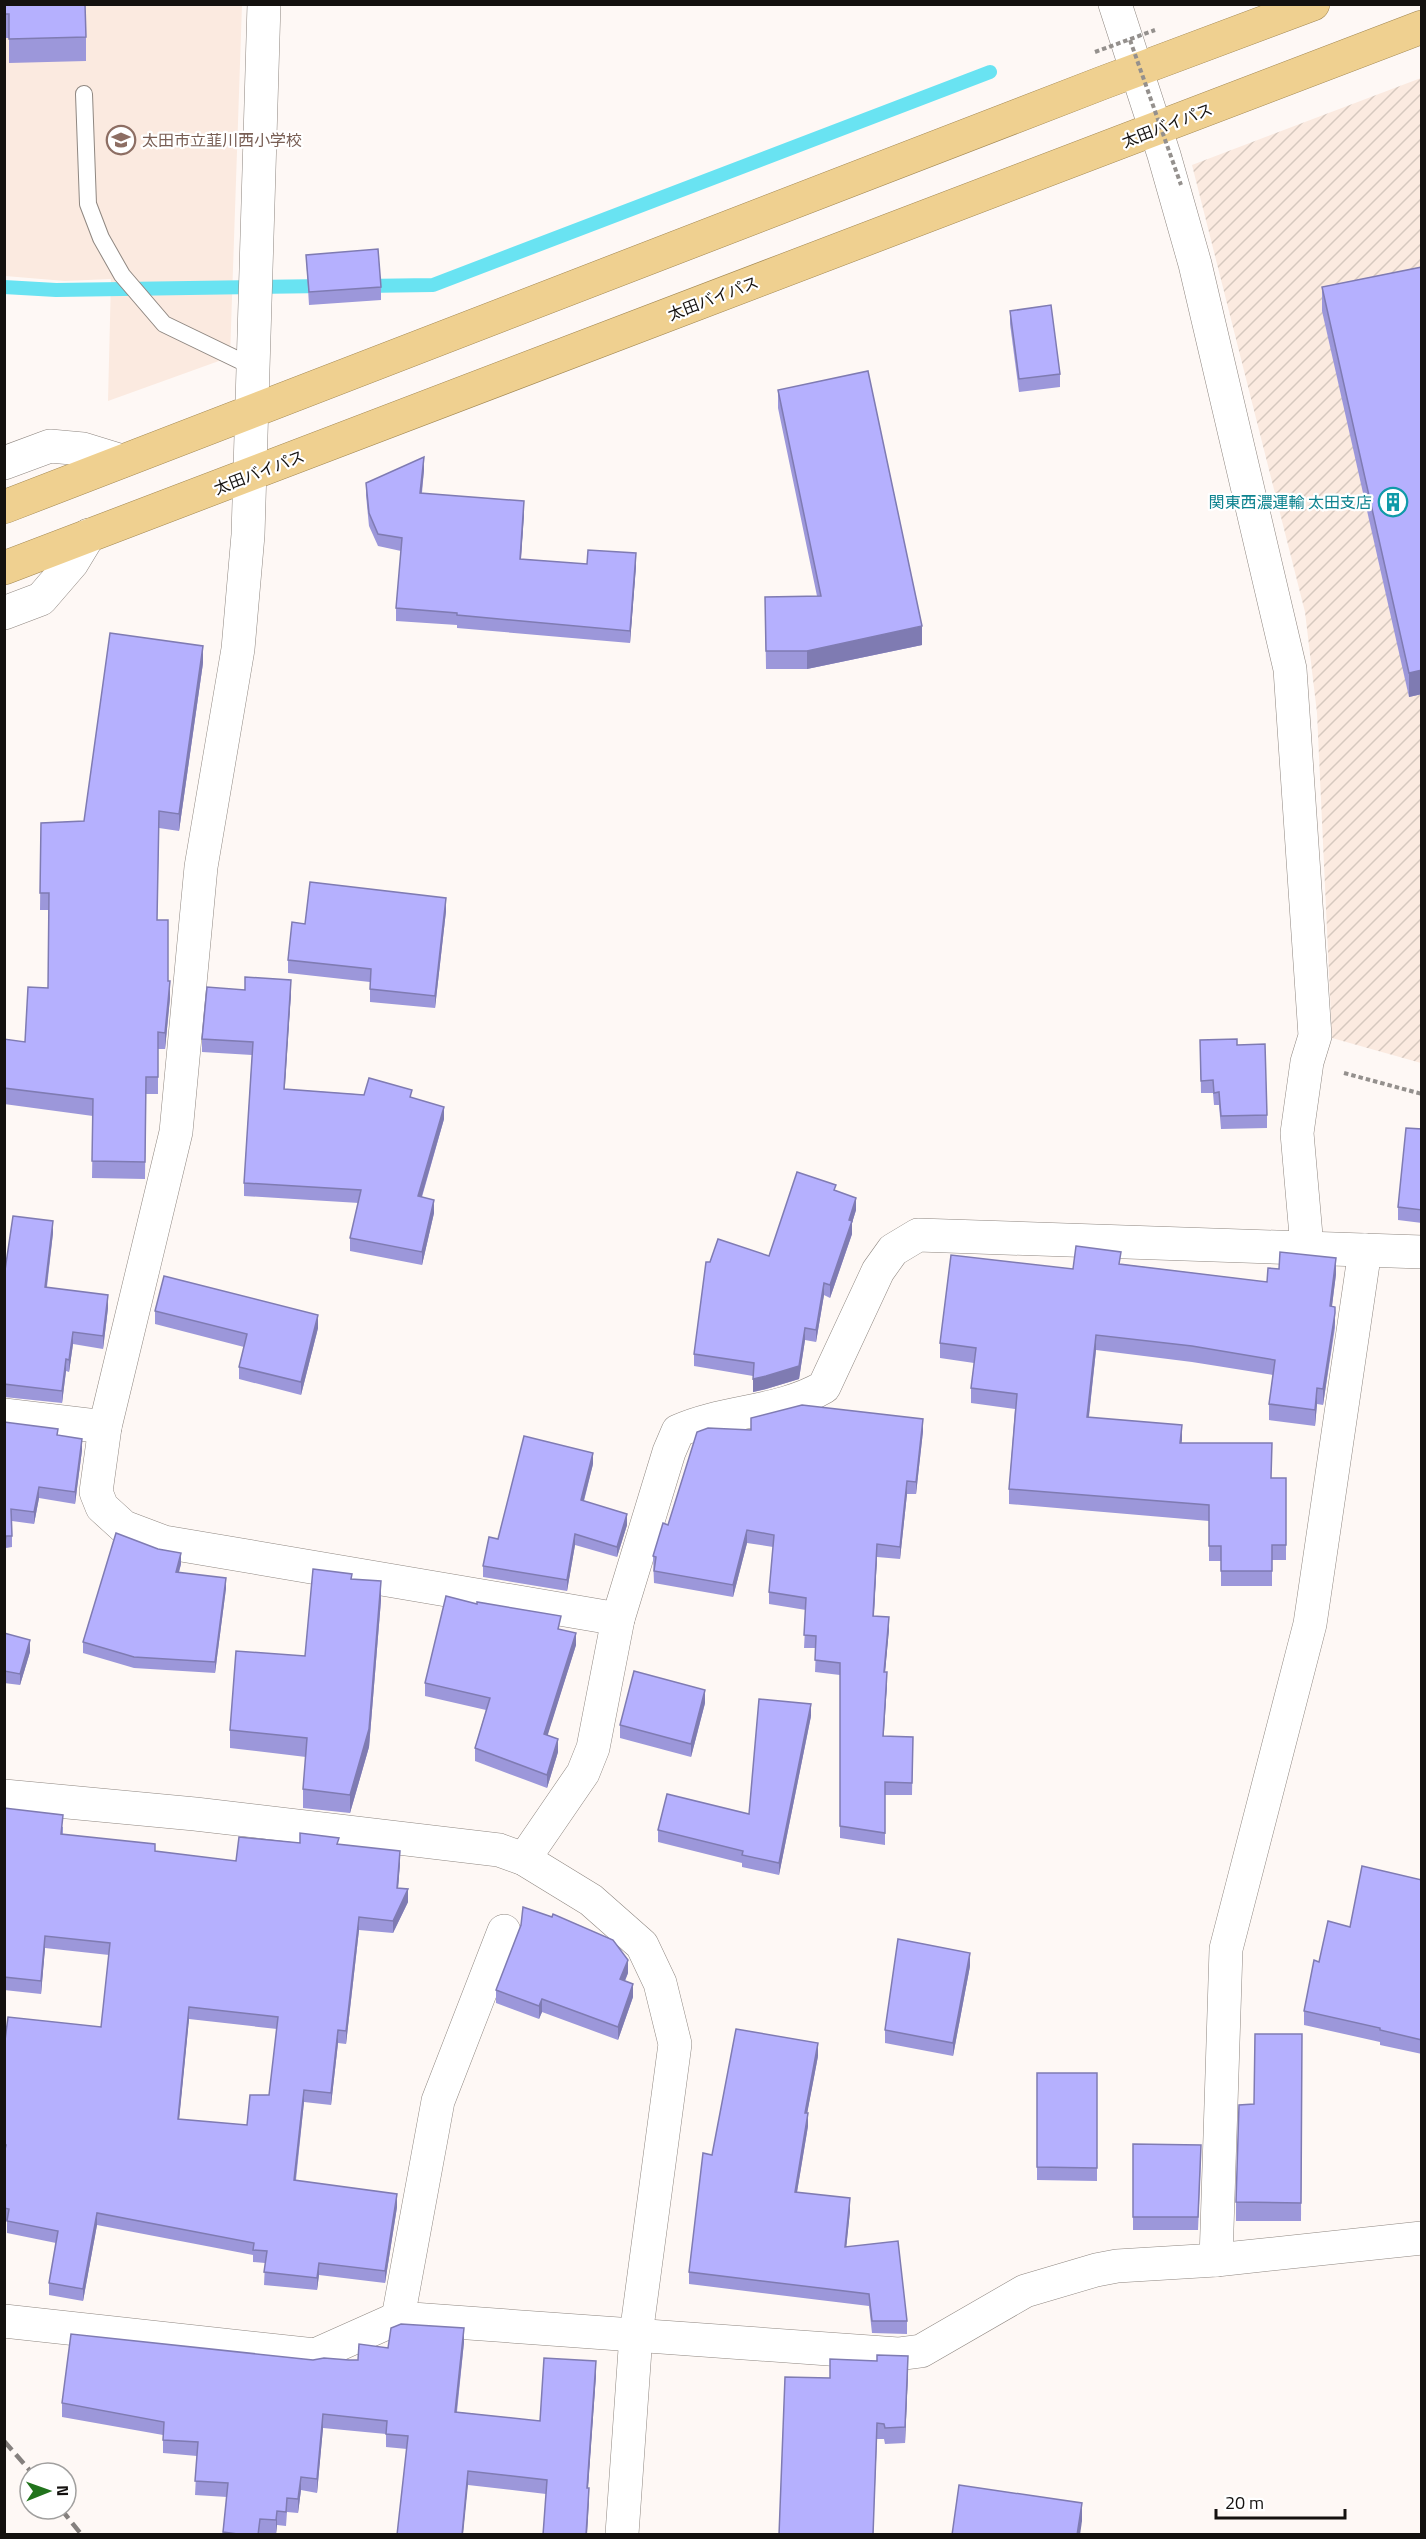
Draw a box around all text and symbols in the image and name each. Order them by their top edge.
street label: 太田バイパス [1118,97,1216,153]
school or university icon: 太田市立韮川西小学校 [105,124,137,156]
place label: 太田市立韮川西小学校 [142,128,302,152]
street label: 太田バイパス [664,270,762,326]
street label: 太田バイパス [210,444,308,500]
building icon: 関東西濃運輸 太田支店 [1377,486,1409,518]
place label: 関東西濃運輸 太田支店 [1208,490,1372,514]
north arrow [18,2461,78,2521]
scale bar [1216,2482,1345,2520]
text: N [51,2485,75,2496]
text: 20 m [1225,2489,1264,2516]

